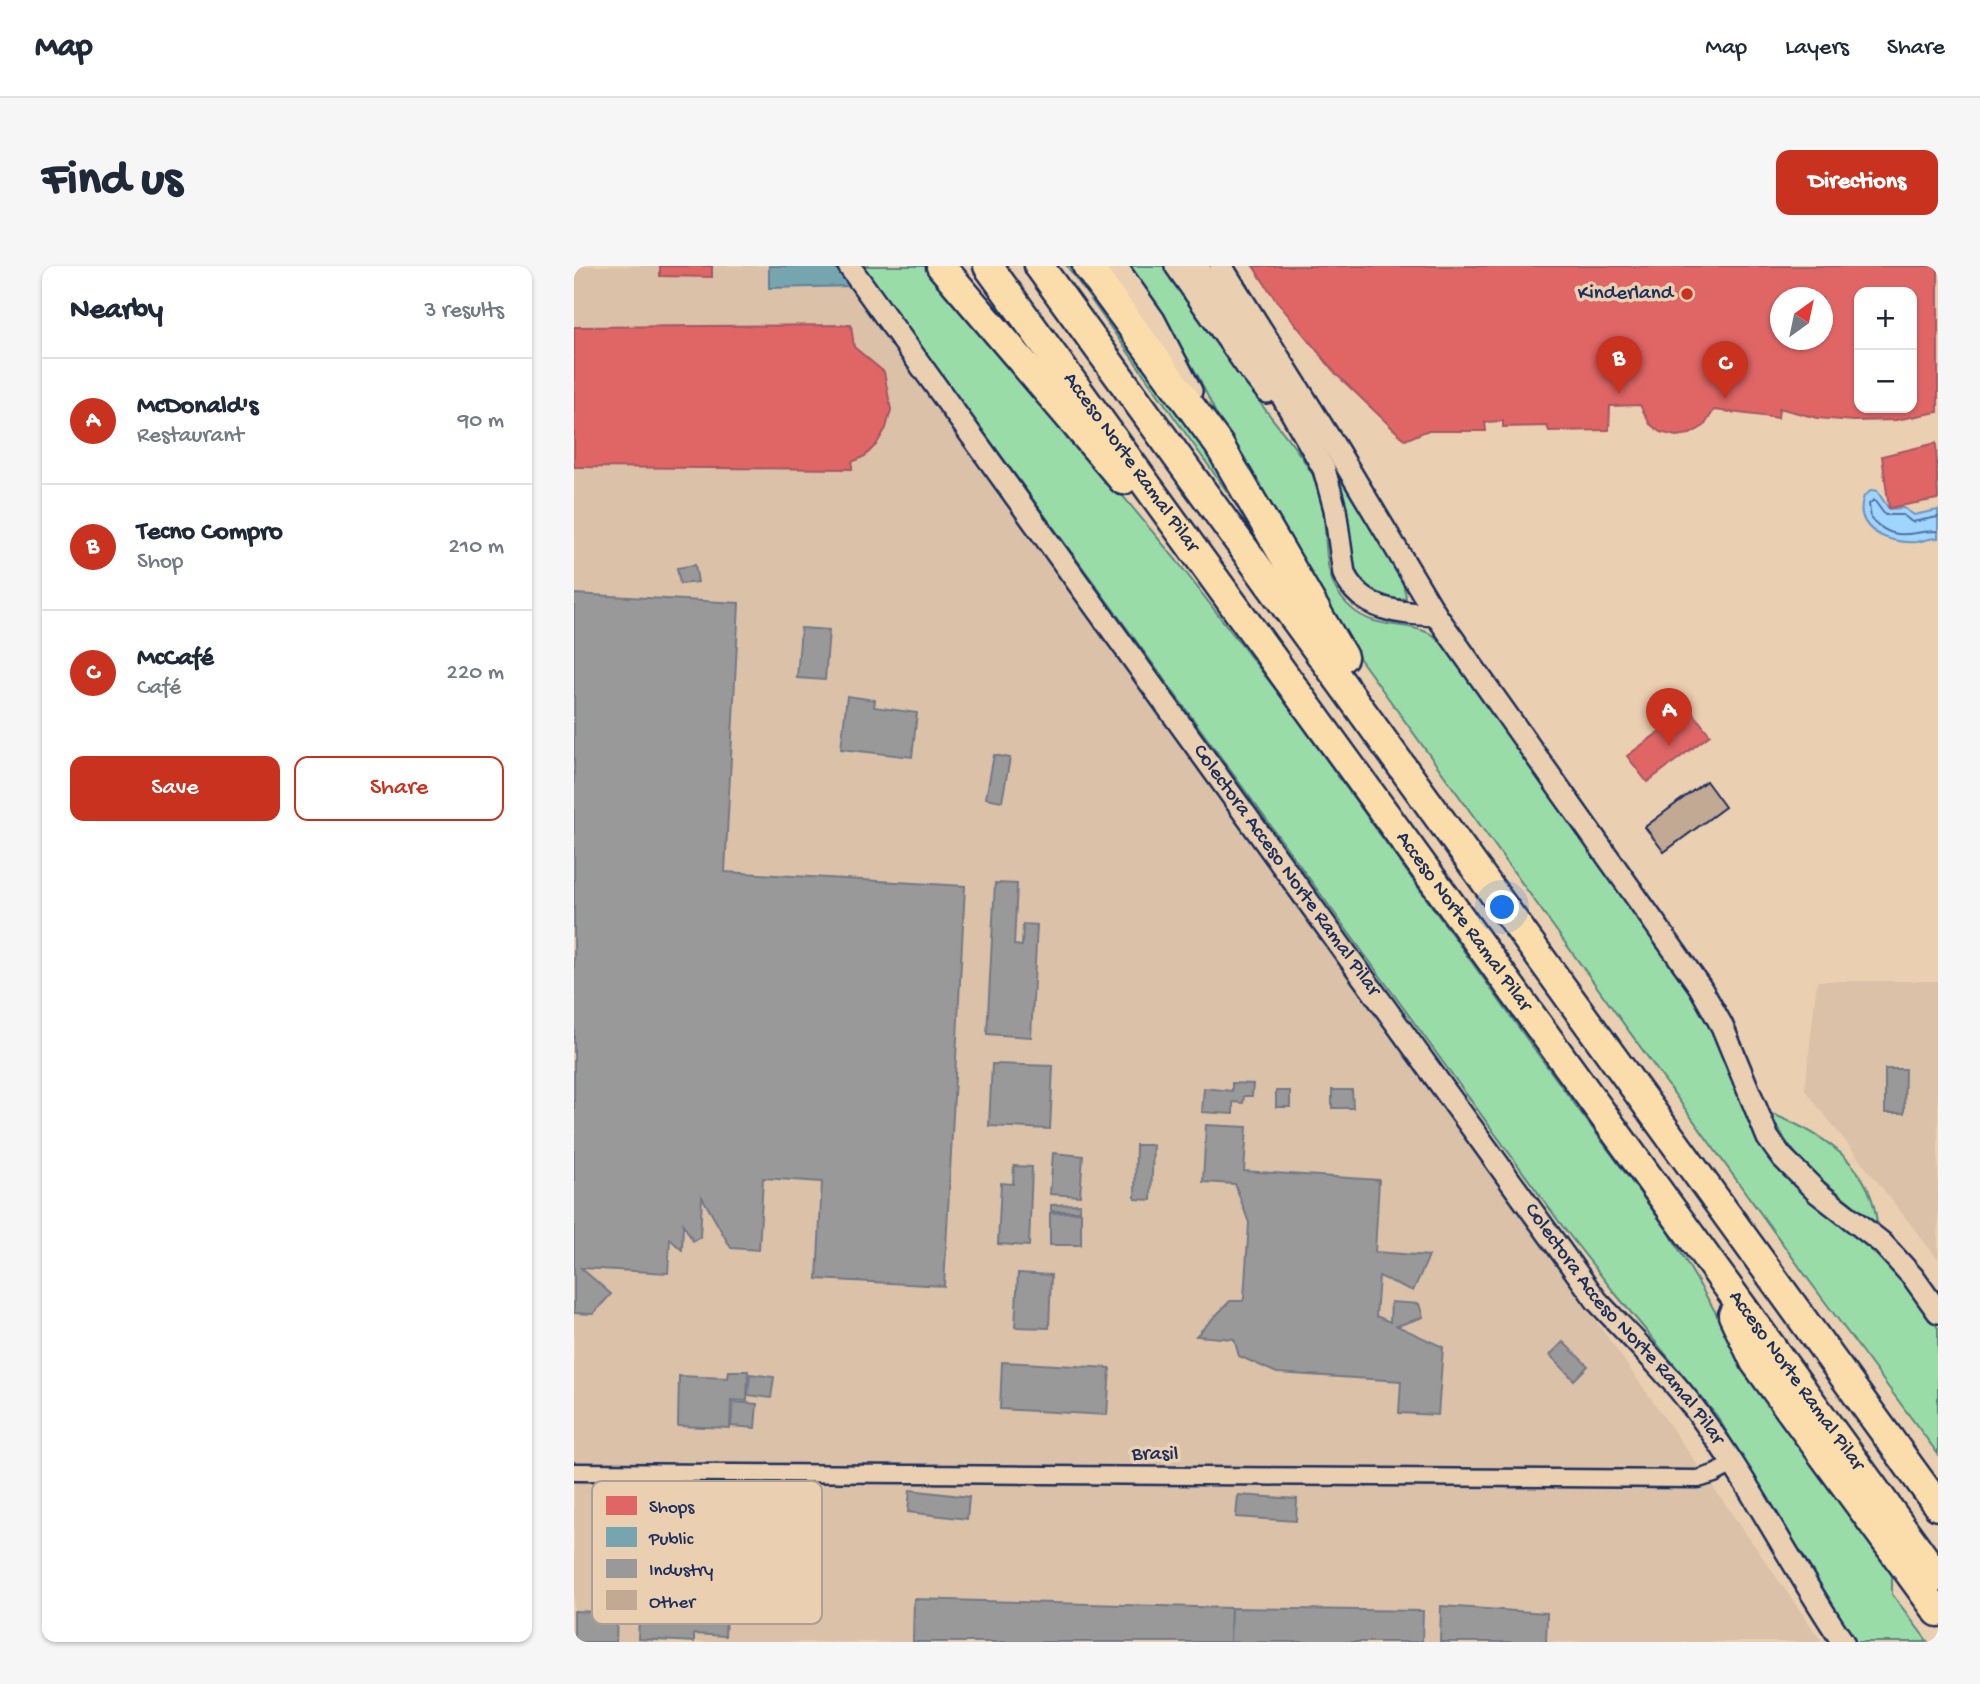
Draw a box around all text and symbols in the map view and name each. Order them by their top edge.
text: Map [35,29,92,67]
text: Map [1705,34,1747,63]
text: Layers [1785,34,1849,63]
text: Share [1887,34,1945,63]
button: Directions [1776,150,1938,215]
text: Find us [42,153,182,211]
place label: Kinderland [1578,282,1675,307]
marker: Kinderland [1679,286,1695,302]
north arrow [1770,287,1833,350]
map controls [1854,287,1917,413]
button: + [1854,287,1917,350]
text: Nearby [70,294,163,329]
text: 3 results [424,298,504,325]
pin: B [1596,336,1642,394]
pin: C [1702,341,1748,399]
button: − [1854,350,1917,413]
street label: Acceso Norte Ramal Pilar [1057,368,1205,559]
text: McDonald's [137,392,258,423]
text: A [86,408,100,435]
text: 90 m [458,408,504,435]
text: Restaurant [137,423,244,450]
text: Tecno Compro [137,518,283,549]
text: B [87,534,99,561]
text: 210 m [449,534,504,561]
text: Shop [137,549,183,576]
text: McCafé [137,644,214,675]
text: C [87,660,99,687]
text: 220 m [447,660,504,687]
text: Café [137,675,181,702]
pin: A [1646,688,1692,746]
street label: Colectora Acceso Norte Ramal Pilar [1187,740,1386,1003]
button: Save [70,756,280,821]
button: Share [294,756,504,821]
street label: Acceso Norte Ramal Pilar [1390,827,1538,1018]
your location [1485,890,1519,924]
street label: Colectora Acceso Norte Ramal Pilar [1518,1198,1730,1451]
street label: Acceso Norte Ramal Pilar [1722,1286,1871,1477]
street label: Brasil [1131,1443,1178,1468]
legend [592,1481,822,1624]
text: Shops [649,1497,695,1520]
text: Public [648,1529,694,1552]
text: Industry [649,1560,714,1583]
text: Other [649,1592,697,1615]

